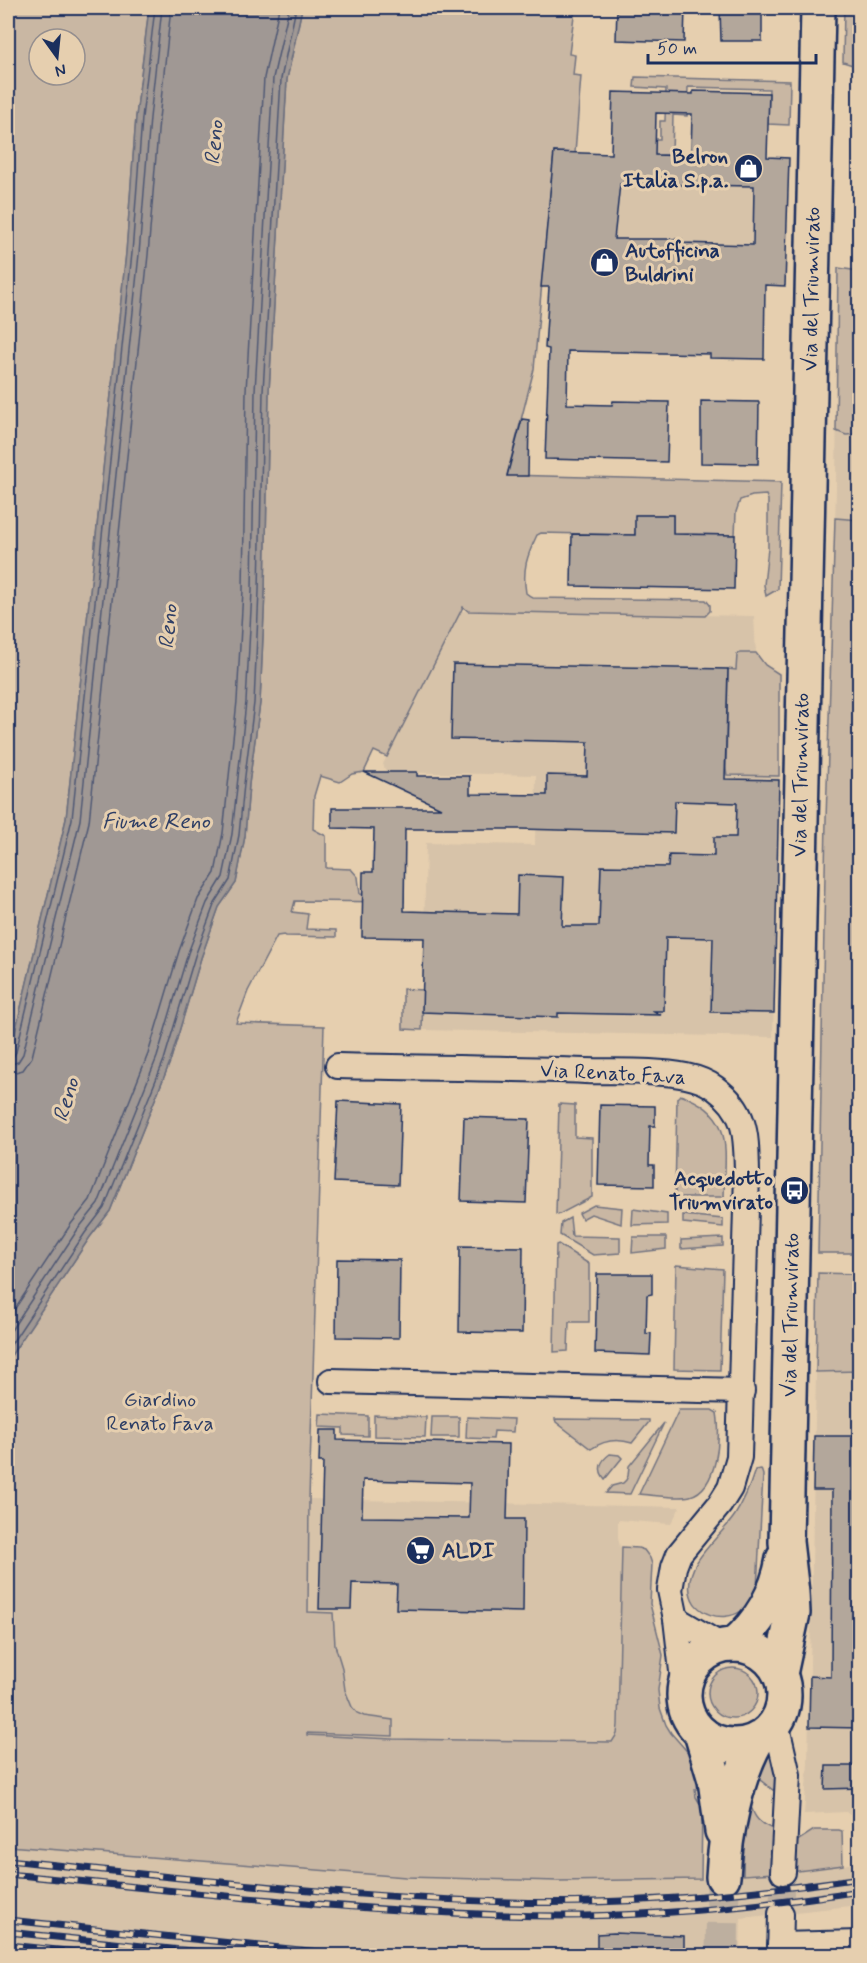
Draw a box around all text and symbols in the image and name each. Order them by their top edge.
north arrow [27,27,87,87]
scale bar [648,27,816,65]
text: 50 m [657,37,697,61]
text: N [53,59,68,82]
water label: Reno [199,119,231,166]
place label: Belron Italia S.p.a. [623,143,728,195]
shop icon: Belron Italia S.p.a. [733,153,765,185]
street label: Via del Triumvirato [797,207,827,371]
place label: Autofficina Buldrini [625,237,720,289]
shop icon: Autofficina Buldrini [588,247,620,279]
water label: Reno [153,603,185,650]
street label: Via del Triumvirato [786,693,816,857]
water label: Fiume Reno [102,808,211,836]
street label: Via Renato Fava [539,1056,687,1092]
water label: Reno [47,1074,87,1125]
place label: Acquedotto Triumvirato [669,1165,773,1217]
bus stop icon: Acquedotto Triumvirato [778,1175,810,1207]
street label: Via del Triumvirato [776,1233,806,1397]
park label: Giardino Renato Fava [106,1386,214,1438]
supermarket icon: ALDI [405,1535,437,1567]
place label: ALDI [442,1537,495,1565]

